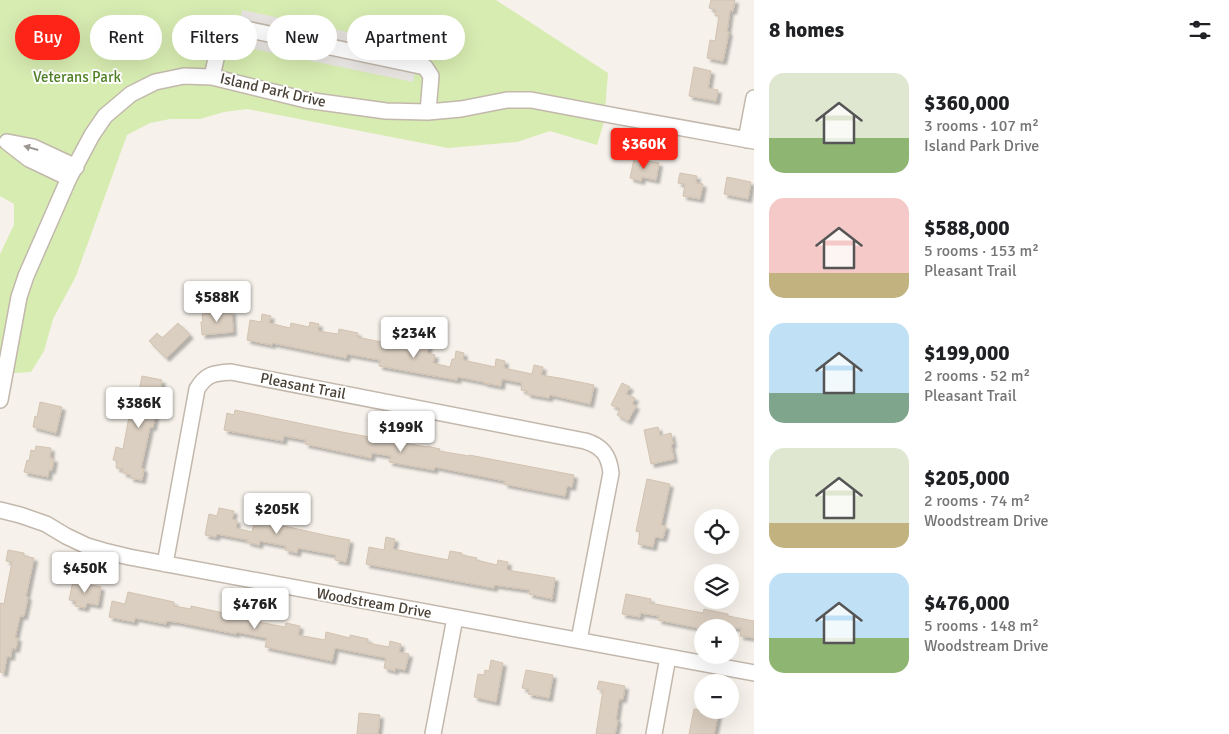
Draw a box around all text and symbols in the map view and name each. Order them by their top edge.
chip: Buy [15,15,80,60]
chip: Rent [90,15,162,60]
chip: Filters [172,15,257,60]
chip: New [267,15,337,60]
chip: Apartment [347,15,465,60]
icon: filters [1186,16,1214,44]
text: 8 homes [769,17,844,43]
park label: Veterans Park [33,68,121,86]
street label: Island Park Drive [218,69,328,111]
text: $360,000 [924,90,1010,116]
icon: home [809,93,869,153]
text: 3 rooms · 107 m² [924,116,1039,136]
pin: $360K [609,128,679,170]
text: $360K [622,134,666,154]
text: Island Park Drive [924,136,1039,156]
one-way arrow [24,143,39,151]
text: $588,000 [924,215,1010,241]
icon: home [809,218,869,278]
text: 5 rooms · 153 m² [924,241,1039,261]
text: Pleasant Trail [924,261,1017,281]
pin: $588K [182,280,252,323]
text: $588K [195,287,239,307]
pin: $234K [379,316,449,359]
text: $234K [392,323,436,343]
text: $199,000 [924,340,1010,366]
icon: home [809,343,869,403]
text: 2 rooms · 52 m² [924,366,1030,386]
street label: Pleasant Trail [259,369,347,403]
pin: $386K [104,386,174,429]
text: Pleasant Trail [924,386,1017,406]
text: $386K [117,393,161,413]
pin: $199K [366,410,436,453]
text: $199K [379,417,423,437]
text: $205,000 [924,465,1010,491]
icon: home [809,468,869,528]
text: 2 rooms · 74 m² [924,491,1030,511]
pin: $205K [242,492,312,535]
text: $205K [255,499,299,519]
map controls [694,509,739,719]
button: locate [694,509,739,554]
text: Woodstream Drive [924,511,1048,531]
pin: $450K [50,552,120,594]
text: $450K [63,558,107,578]
button: layers [694,564,739,609]
street label: Woodstream Drive [315,584,433,622]
pin: $476K [220,588,290,630]
text: $476,000 [924,590,1010,616]
icon: home [809,593,869,653]
text: $476K [233,594,277,614]
text: 5 rooms · 148 m² [924,616,1039,636]
button: + [694,619,739,664]
text: Woodstream Drive [924,636,1048,656]
button: − [694,674,739,719]

